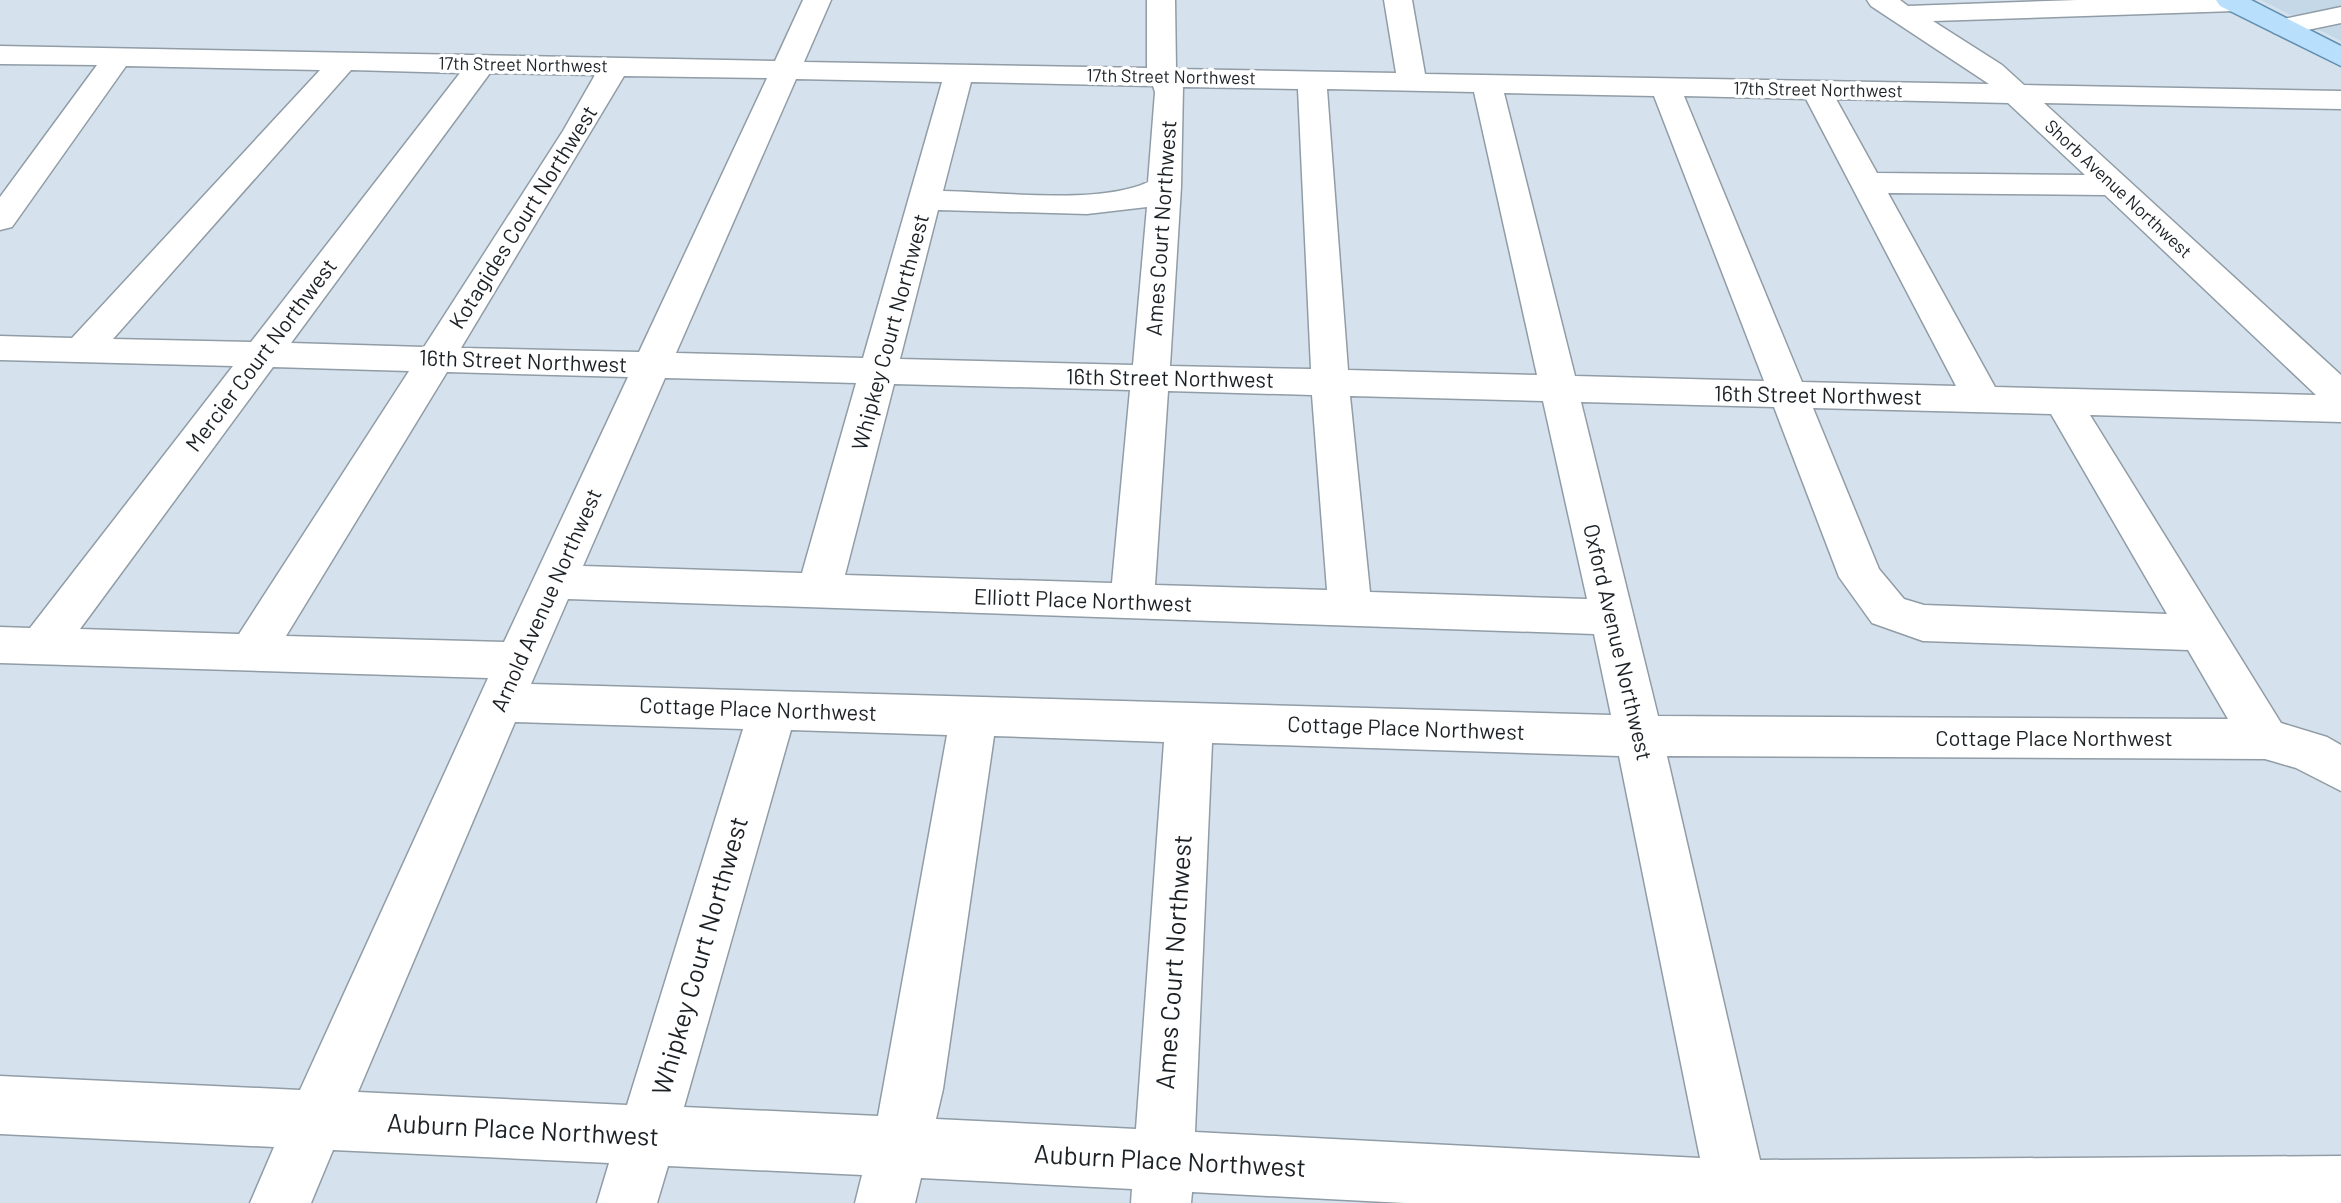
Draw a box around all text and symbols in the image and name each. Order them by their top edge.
street label: 17th Street Northwest [438,52,608,76]
street label: 17th Street Northwest [1086,64,1256,88]
street label: 17th Street Northwest [1733,77,1903,101]
street label: Kotagides Court Northwest [443,100,602,333]
street label: Shorb Avenue Northwest [2041,114,2197,262]
street label: Ames Court Northwest [1139,119,1181,337]
street label: Whipkey Court Northwest [845,211,933,453]
street label: Mercier Court Northwest [179,253,341,456]
street label: 16th Street Northwest [419,343,628,377]
street label: 16th Street Northwest [1066,362,1274,392]
street label: 16th Street Northwest [1714,379,1922,409]
street label: Arnold Avenue Northwest [484,484,606,715]
street label: Oxford Avenue Northwest [1579,521,1659,763]
street label: Elliott Place Northwest [973,582,1193,616]
street label: Cottage Place Northwest [639,691,877,725]
street label: Cottage Place Northwest [1287,710,1525,744]
street label: Cottage Place Northwest [1935,724,2173,750]
street label: Whipkey Court Northwest [644,813,753,1098]
street label: Ames Court Northwest [1148,833,1197,1090]
street label: Auburn Place Northwest [386,1106,660,1151]
street label: Auburn Place Northwest [1033,1137,1307,1182]

